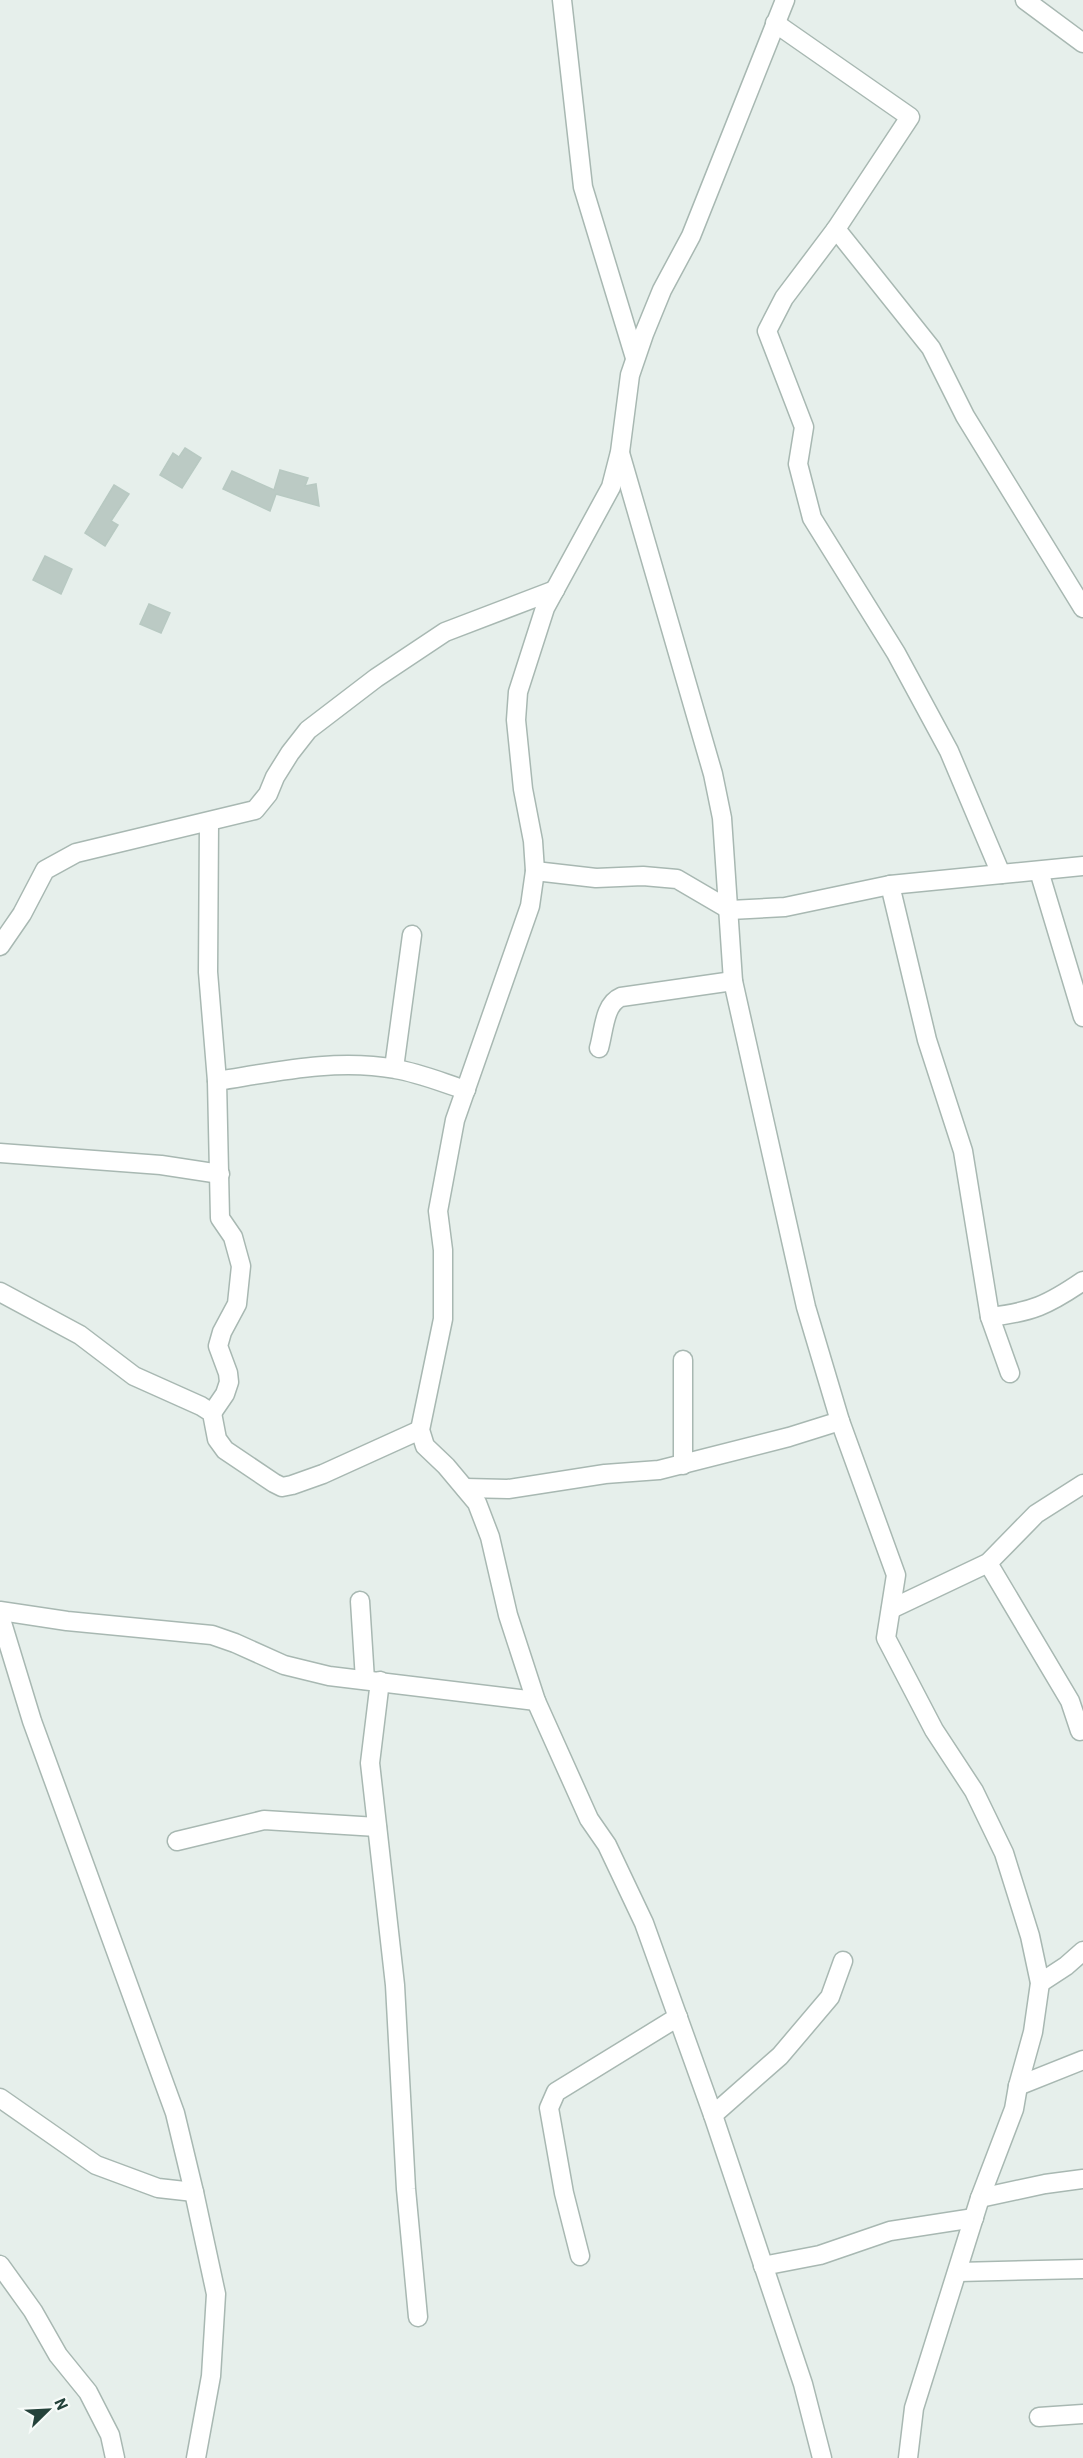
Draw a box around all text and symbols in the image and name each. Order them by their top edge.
north arrow [18,2380,78,2440]
text: N [51,2395,73,2412]

